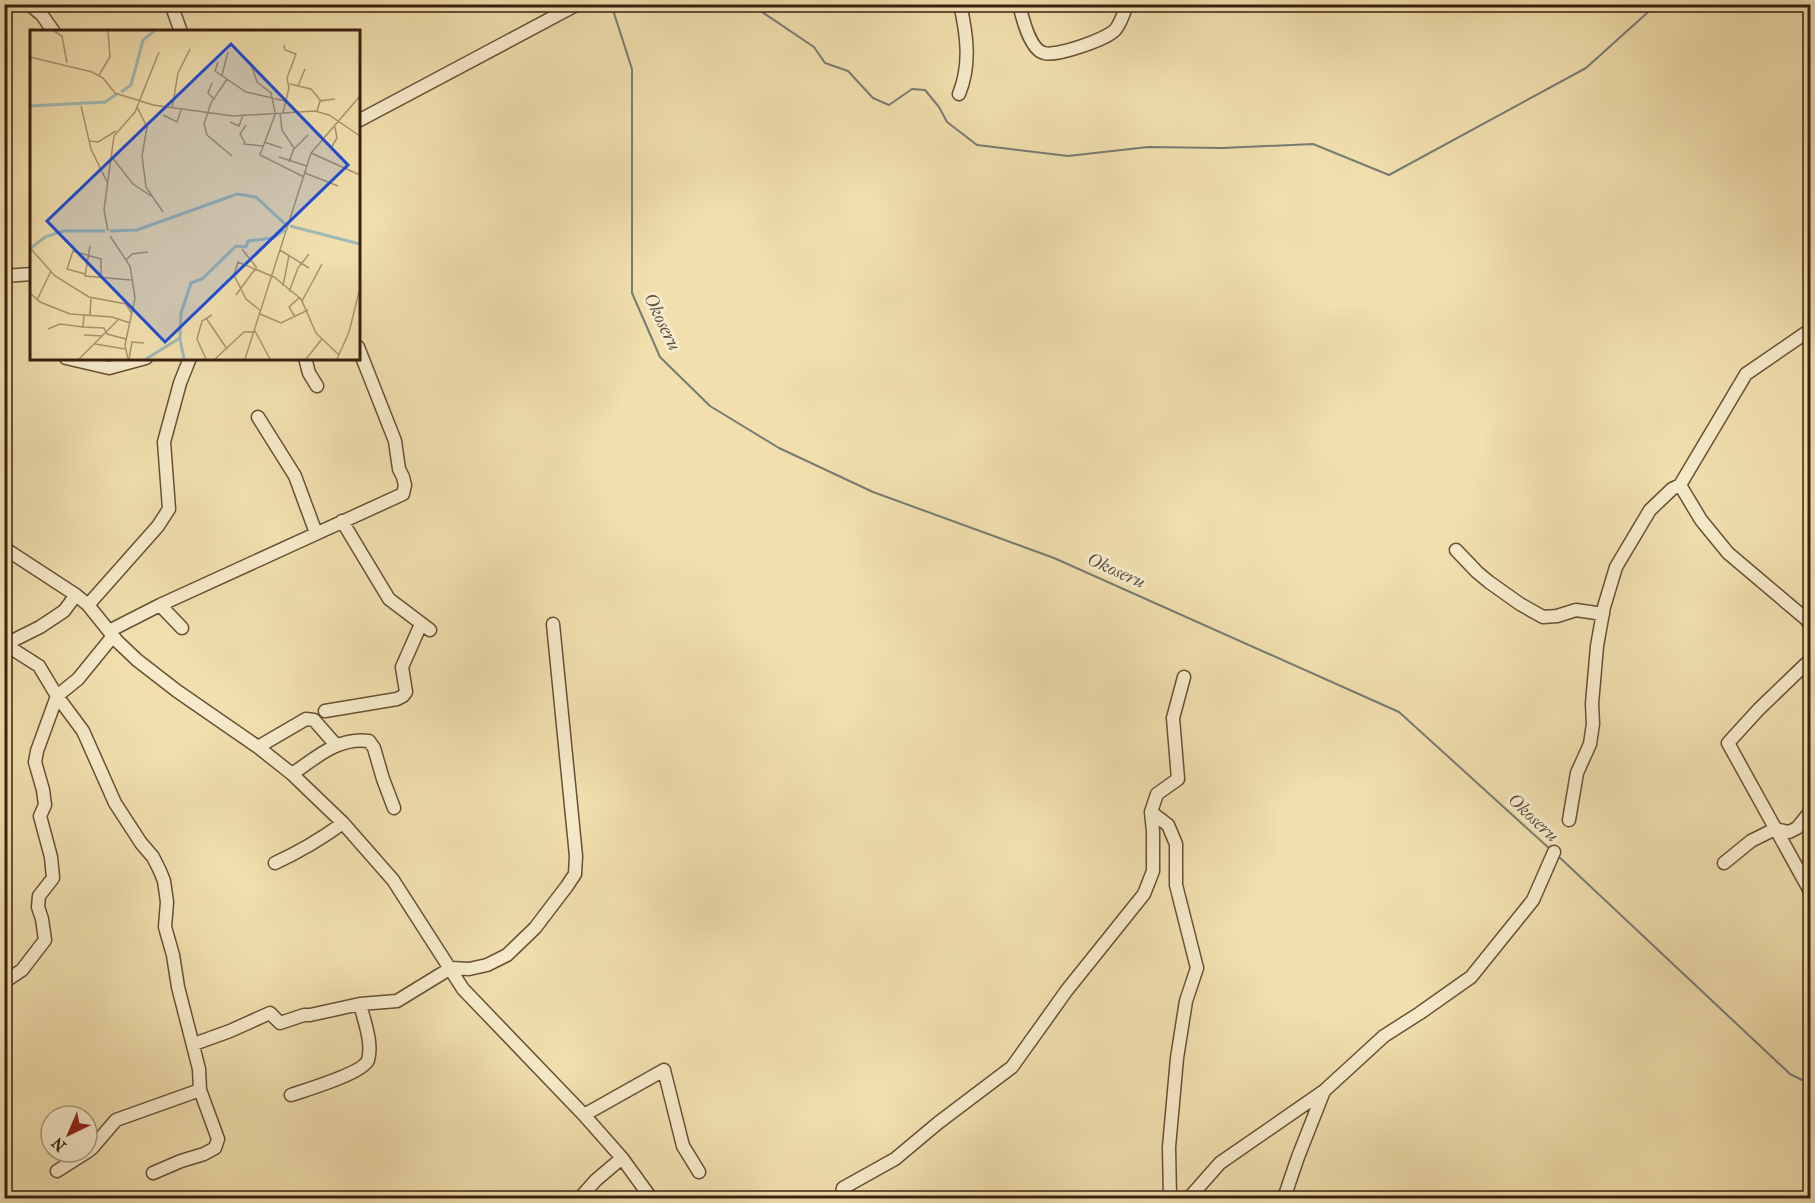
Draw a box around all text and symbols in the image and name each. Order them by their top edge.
inset map [30,30,360,360]
water label: Okoseru [639,290,685,354]
water label: Okoseru [1084,549,1148,593]
water label: Okoseru [1503,789,1563,847]
north arrow [39,1104,99,1164]
text: N [47,1133,70,1155]

